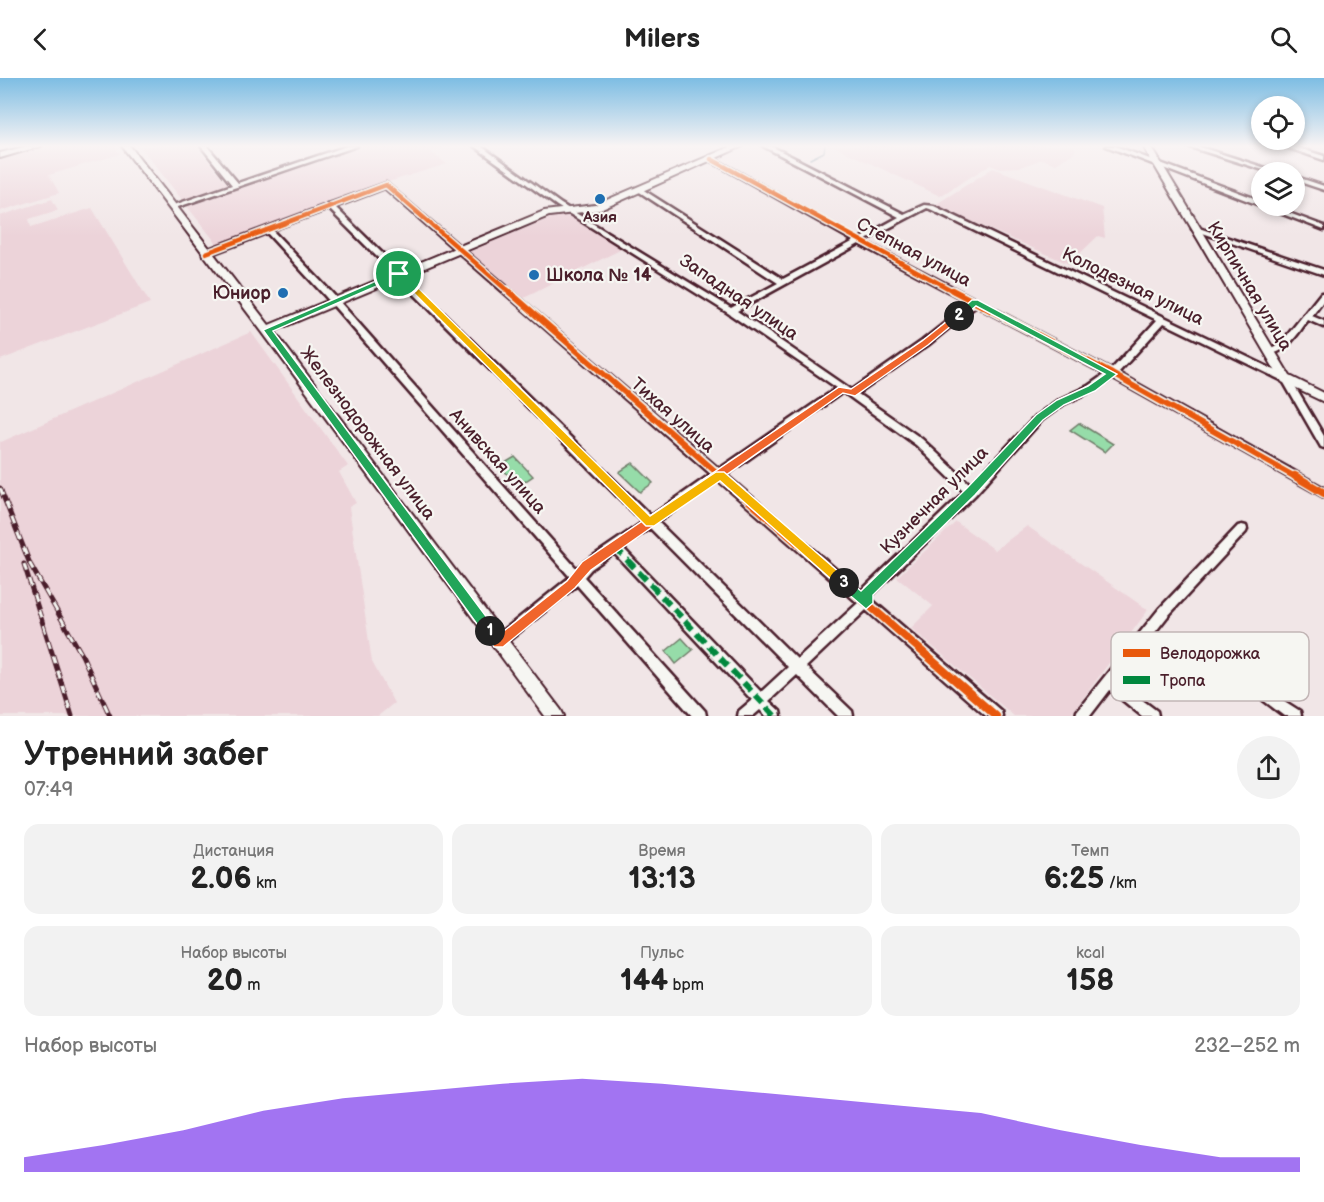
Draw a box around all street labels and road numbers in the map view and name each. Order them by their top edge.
street label: Степная улица [853,213,975,292]
street label: Кирпичная улица [1203,218,1297,355]
street label: Колодезная улица [1058,243,1207,330]
street label: Западная улица [675,250,802,345]
street label: Железнодорожная улица [296,343,440,524]
street label: Тихая улица [627,373,719,458]
street label: Анивская улица [444,404,550,518]
street label: Кузнечная улица [876,442,993,559]

